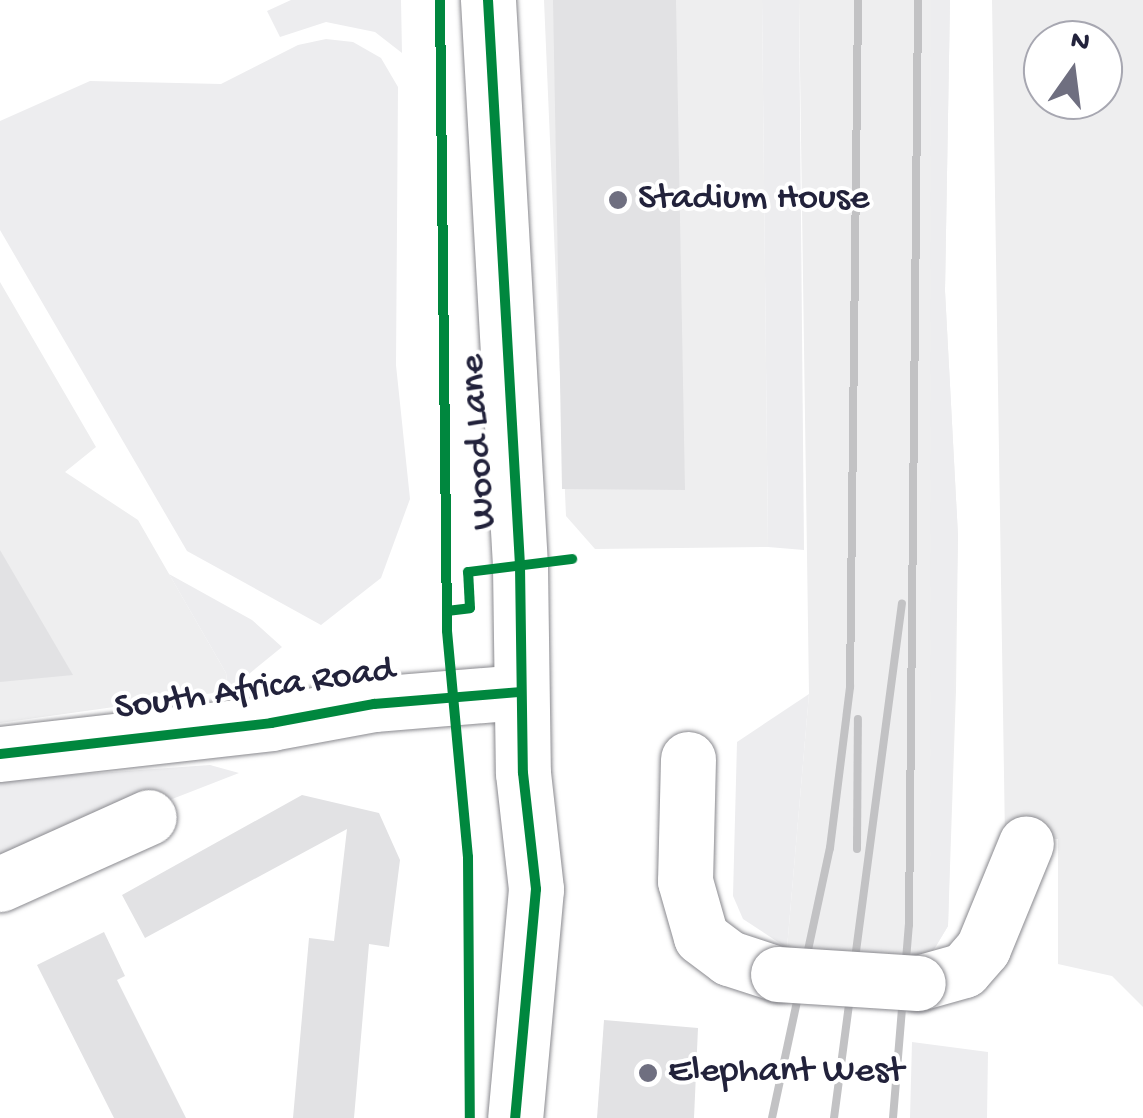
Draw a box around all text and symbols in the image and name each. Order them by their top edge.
north arrow [1023,20,1123,120]
text: N [1067,24,1093,61]
place label: Stadium House [638,177,869,223]
marker: Stadium House [607,189,629,211]
street label: Wood Lane [451,353,509,531]
street label: South Africa Road [112,649,398,733]
place label: Elephant West [668,1050,904,1096]
marker: Elephant West [637,1062,659,1084]

